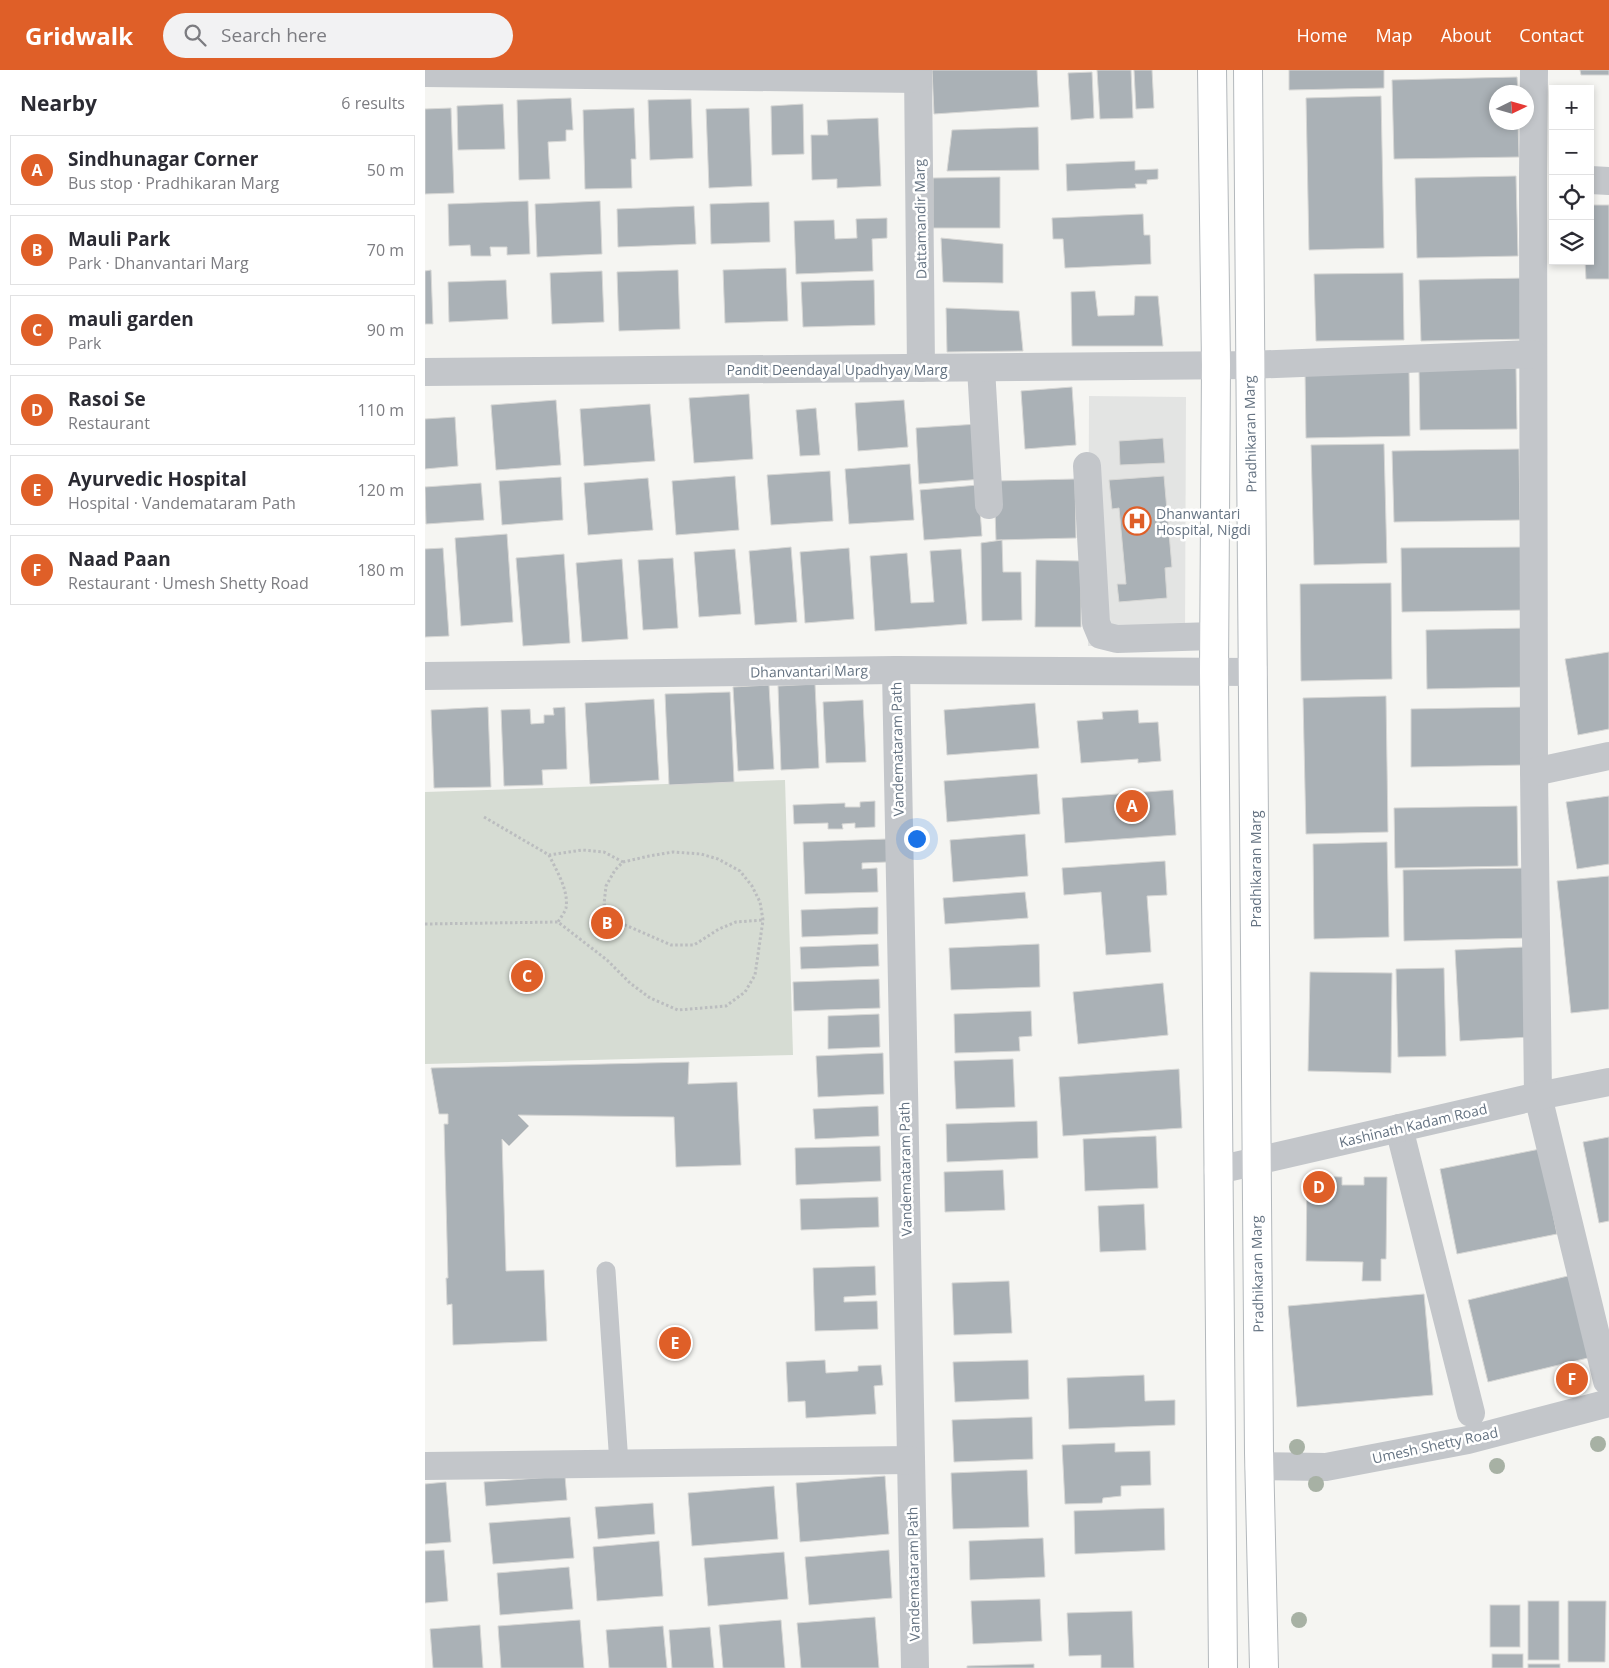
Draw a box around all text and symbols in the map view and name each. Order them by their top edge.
search box [163,13,513,58]
text: Gridwalk [25,19,133,52]
icon: search [181,21,209,49]
text: Search here [221,22,327,48]
text: Home [1297,23,1347,47]
text: Map [1375,23,1413,47]
text: About [1441,23,1491,47]
text: Contact [1519,23,1584,47]
north arrow [1489,85,1534,130]
map controls [1549,85,1594,265]
button: + [1549,85,1594,130]
text: Nearby [20,89,97,117]
text: 6 results [341,92,405,114]
button: − [1549,130,1594,175]
text: Sindhunagar Corner [68,146,258,172]
street label: Dattamandir Marg [909,158,931,279]
text: A [31,159,43,181]
text: 50 m [367,159,404,181]
text: Bus stop · Pradhikaran Marg [68,172,279,194]
button: locate [1549,175,1594,220]
button: layers [1549,220,1594,265]
text: Mauli Park [68,226,170,252]
text: B [32,239,42,261]
text: 70 m [367,239,404,261]
text: Park · Dhanvantari Marg [68,252,249,274]
text: mauli garden [68,306,194,332]
text: C [32,319,42,341]
text: 90 m [367,319,404,341]
text: Park [68,332,101,354]
street label: Pandit Deendayal Upadhyay Marg [726,360,948,379]
street label: Pradhikaran Marg [1239,375,1261,493]
text: Rasoi Se [68,386,146,412]
text: D [31,399,43,421]
text: 110 m [358,399,404,421]
text: Restaurant [68,412,150,434]
text: Ayurvedic Hospital [68,466,247,492]
text: E [33,479,41,501]
text: 120 m [358,479,404,501]
text: Hospital · Vandemataram Path [68,492,296,514]
place label: Dhanwantari Hospital, Nigdi [1156,504,1251,539]
hospital icon: Dhanwantari Hospital, Nigdi [1122,506,1152,536]
text: Naad Paan [68,546,171,572]
text: F [33,559,41,581]
text: 180 m [358,559,404,581]
text: Restaurant · Umesh Shetty Road [68,572,309,594]
street label: Dhanvantari Marg [750,660,868,682]
street label: Vandemataram Path [886,682,908,816]
pin: A [1116,787,1148,825]
street label: Pradhikaran Marg [1246,810,1265,928]
your location [904,826,930,852]
pin: B [591,904,623,942]
pin: C [511,957,543,995]
street label: Kashinath Kadam Road [1337,1099,1489,1151]
street label: Vandemataram Path [894,1102,916,1236]
pin: D [1303,1168,1335,1206]
street label: Pradhikaran Marg [1246,1215,1268,1333]
pin: E [659,1324,691,1362]
pin: F [1556,1360,1588,1398]
street label: Umesh Shetty Road [1370,1422,1500,1468]
street label: Vandemataram Path [902,1507,924,1641]

